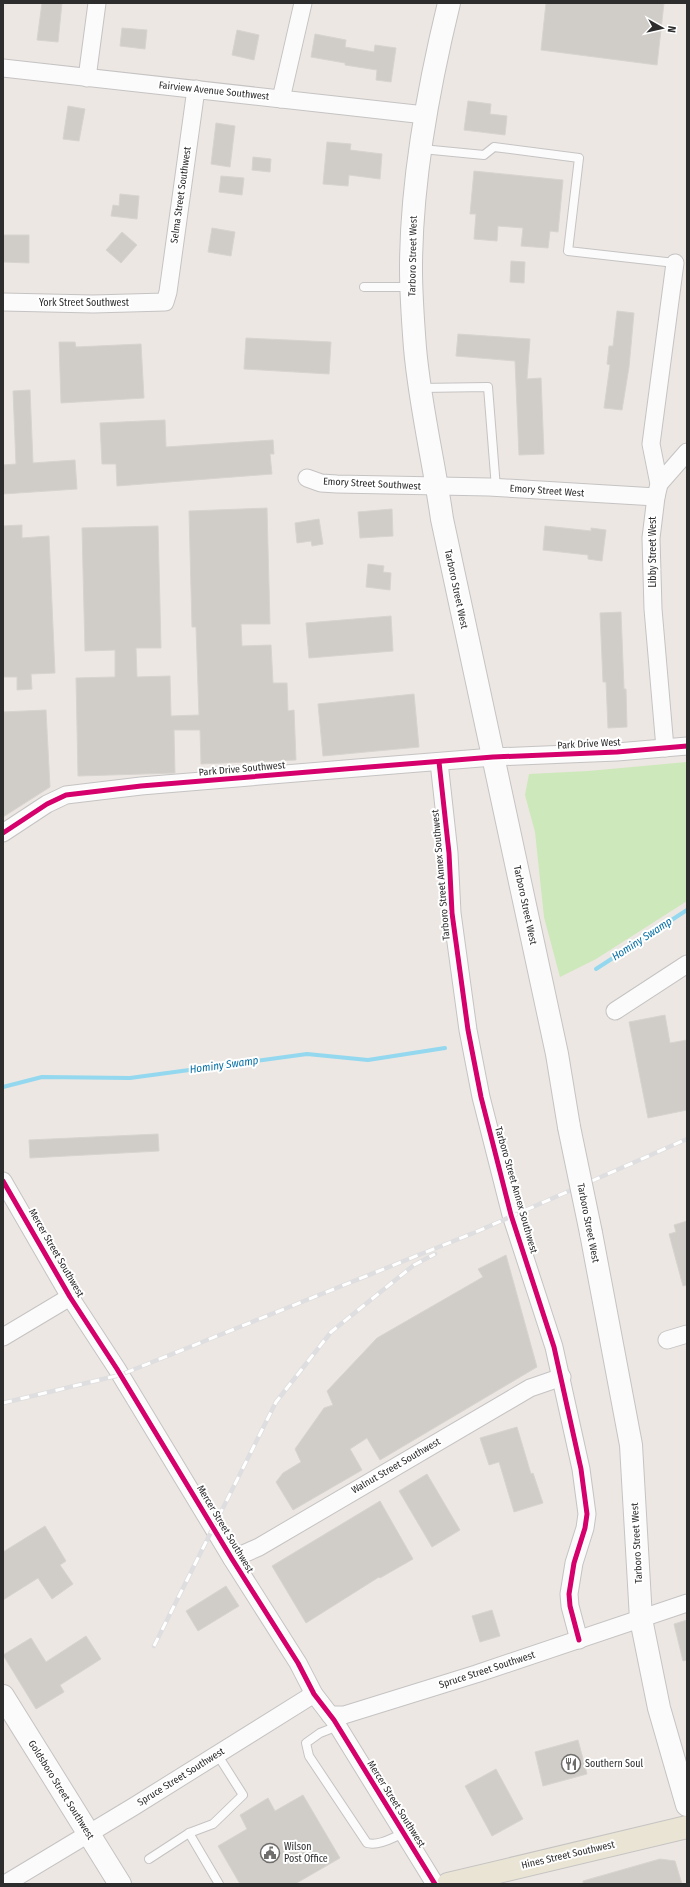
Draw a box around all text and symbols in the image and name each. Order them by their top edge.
north arrow [642,8,682,48]
text: N [665,25,678,33]
street label: Fairview Avenue Southwest [158,79,271,103]
street label: Selma Street Southwest [168,145,194,244]
street label: Tarboro Street West [406,215,420,296]
street label: York Street Southwest [39,297,130,309]
street label: Emory Street Southwest [323,475,422,493]
street label: Emory Street West [509,482,585,500]
street label: Libby Street West [647,516,659,588]
street label: Tarboro Street West [442,548,470,630]
street label: Park Drive West [557,736,622,752]
street label: Park Drive Southwest [198,759,286,779]
street label: Tarboro Street Annex Southwest [429,808,453,941]
street label: Tarboro Street West [511,864,539,946]
water label: Hominy Swamp [609,915,675,963]
water label: Hominy Swamp [189,1054,259,1076]
street label: Tarboro Street Annex Southwest [492,1125,540,1255]
street label: Tarboro Street West [574,1182,602,1264]
street label: Mercer Street Southwest [26,1207,87,1300]
street label: Walnut Street Southwest [349,1435,443,1496]
street label: Mercer Street Southwest [194,1483,256,1576]
street label: Tarboro Street West [629,1502,645,1584]
street label: Spruce Street Southwest [437,1649,537,1691]
street label: Goldsboro Street Southwest [26,1738,97,1842]
street label: Spruce Street Southwest [135,1745,227,1809]
restaurant icon: Southern Soul [560,1753,582,1775]
street label: Mercer Street Southwest [364,1758,428,1850]
place label: Southern Soul [585,1758,643,1770]
street label: Hines Street Southwest [520,1838,617,1872]
place label: Wilson Post Office [284,1841,328,1865]
public building icon: Wilson Post Office [259,1842,281,1864]

